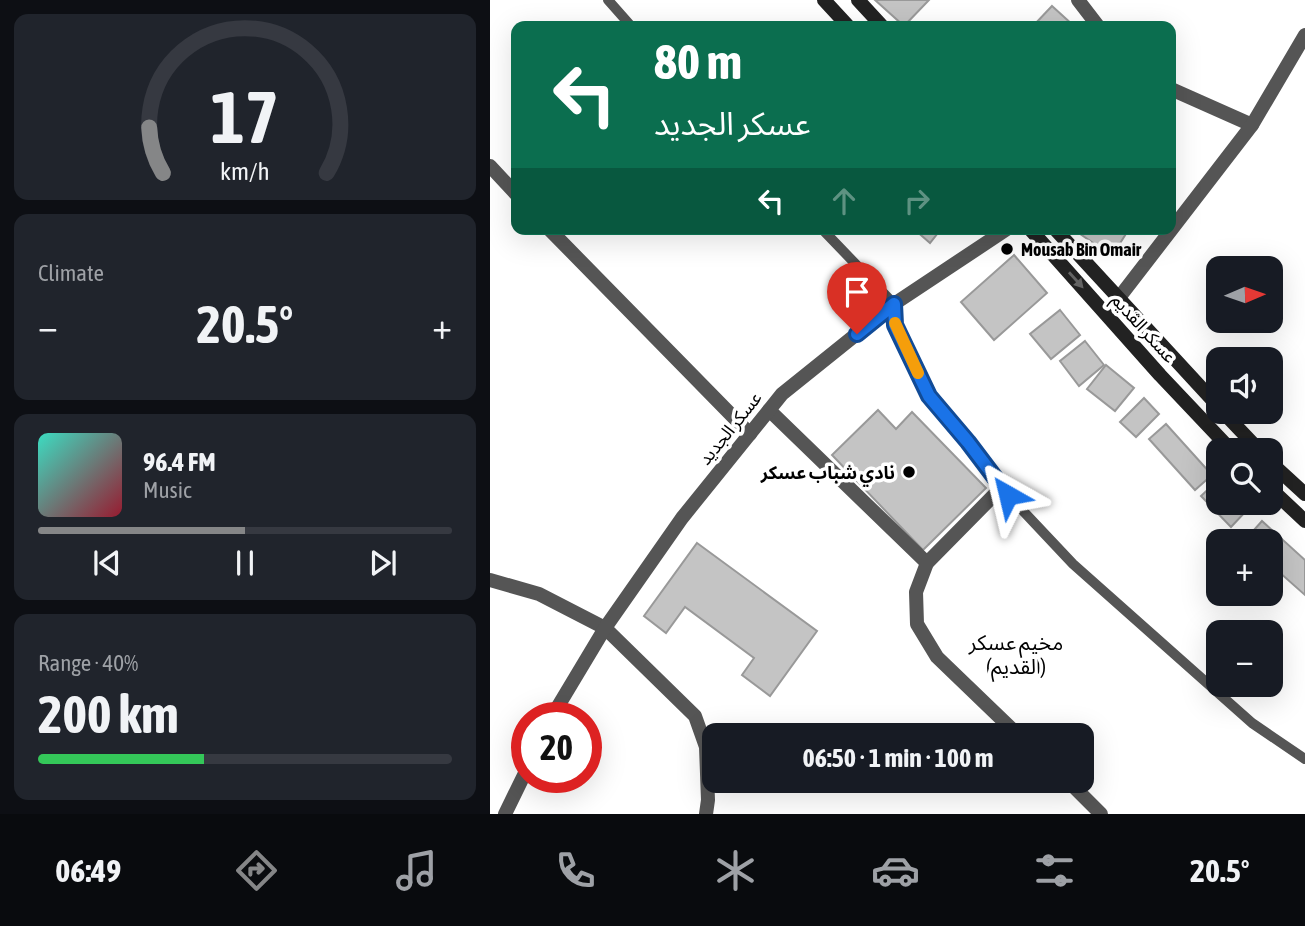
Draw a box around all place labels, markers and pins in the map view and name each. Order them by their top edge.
place label: Mousab Bin Omair [1021,239,1142,260]
marker: Mousab Bin Omair [999,241,1015,257]
pin [827,262,887,334]
place label: نادي شباب عسكر [760,462,895,487]
marker: نادي شباب عسكر [901,464,917,480]

